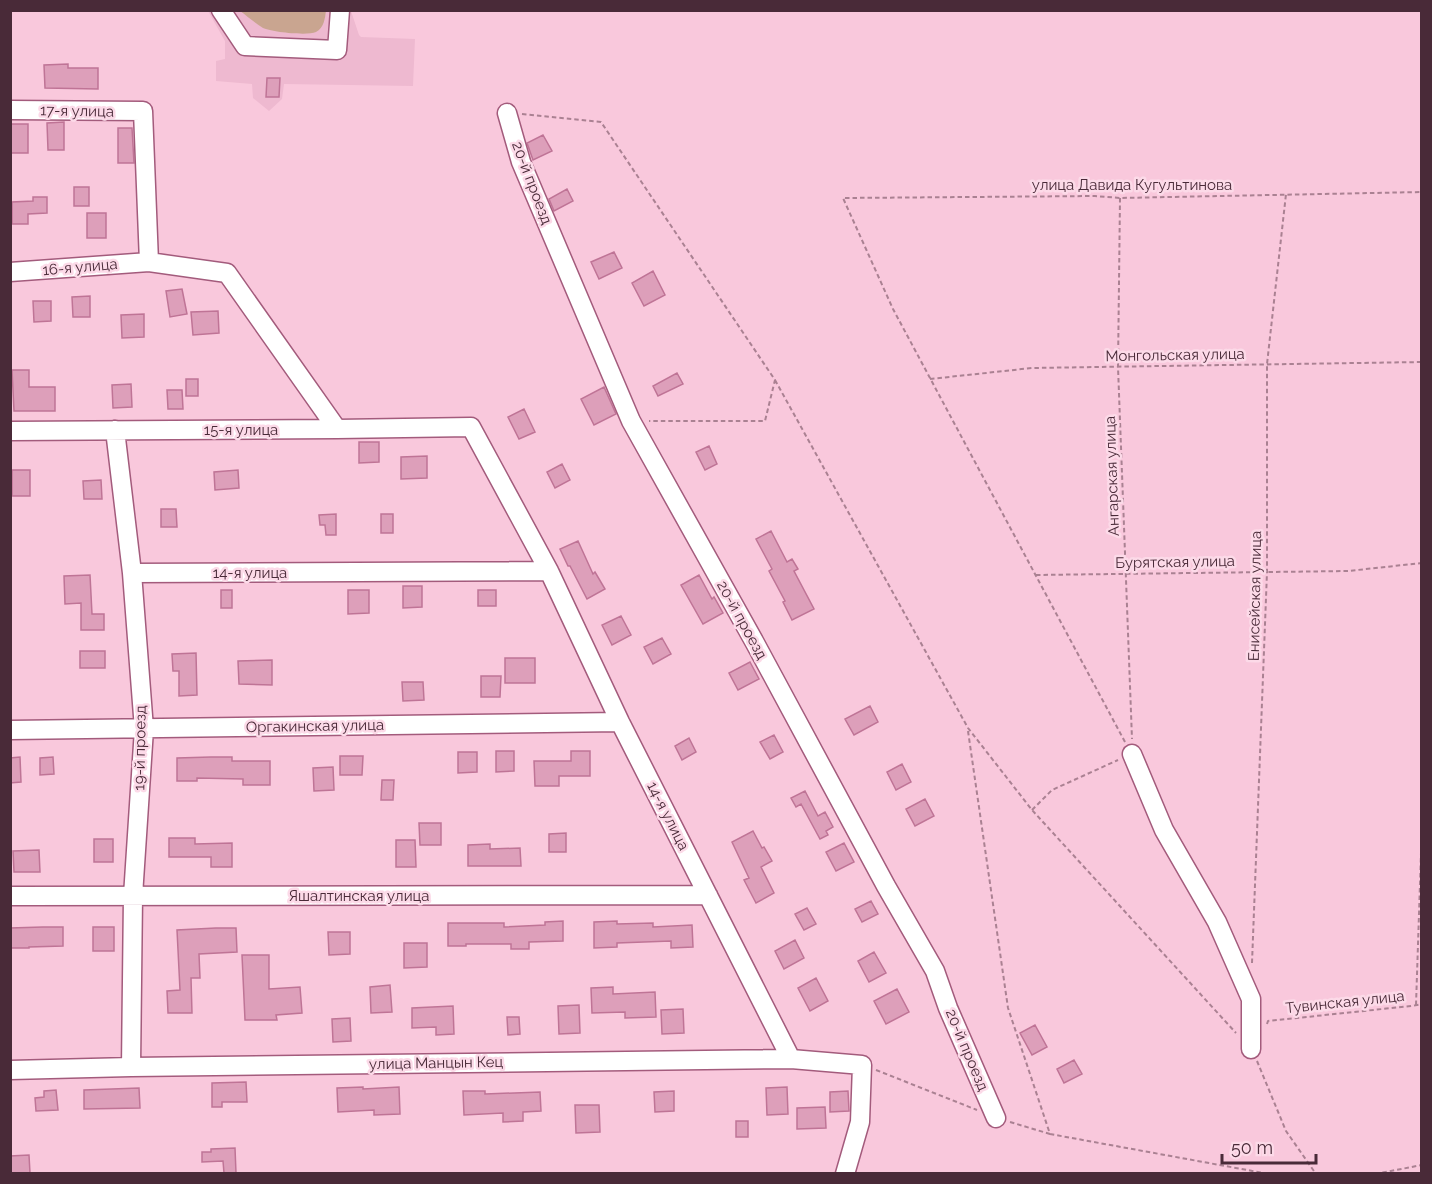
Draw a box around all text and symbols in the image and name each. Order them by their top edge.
street label: 17-я улица [40,101,114,121]
street label: 20-й проезд [508,139,556,227]
street label: улица Давида Кугультинова [1032,176,1232,194]
street label: 16-я улица [42,255,118,279]
street label: Монгольская улица [1105,345,1245,365]
street label: Ангарская улица [1101,416,1123,536]
street label: 15-я улица [204,421,278,439]
street label: Енисейская улица [1245,531,1265,661]
street label: Бурятская улица [1115,552,1235,572]
street label: 14-я улица [213,564,287,582]
street label: 20-й проезд [713,578,771,663]
street label: 19-й проезд [130,705,150,791]
street label: Оргакинская улица [246,716,384,736]
street label: 14-я улица [643,779,693,853]
street label: Яшалтинская улица [289,887,429,905]
street label: Тувинская улица [1285,987,1405,1017]
street label: 20-й проезд [942,1006,992,1094]
street label: улица Манцын Кец [369,1053,504,1073]
scale bar [1222,1127,1316,1165]
text: 50 m [1231,1137,1273,1158]

